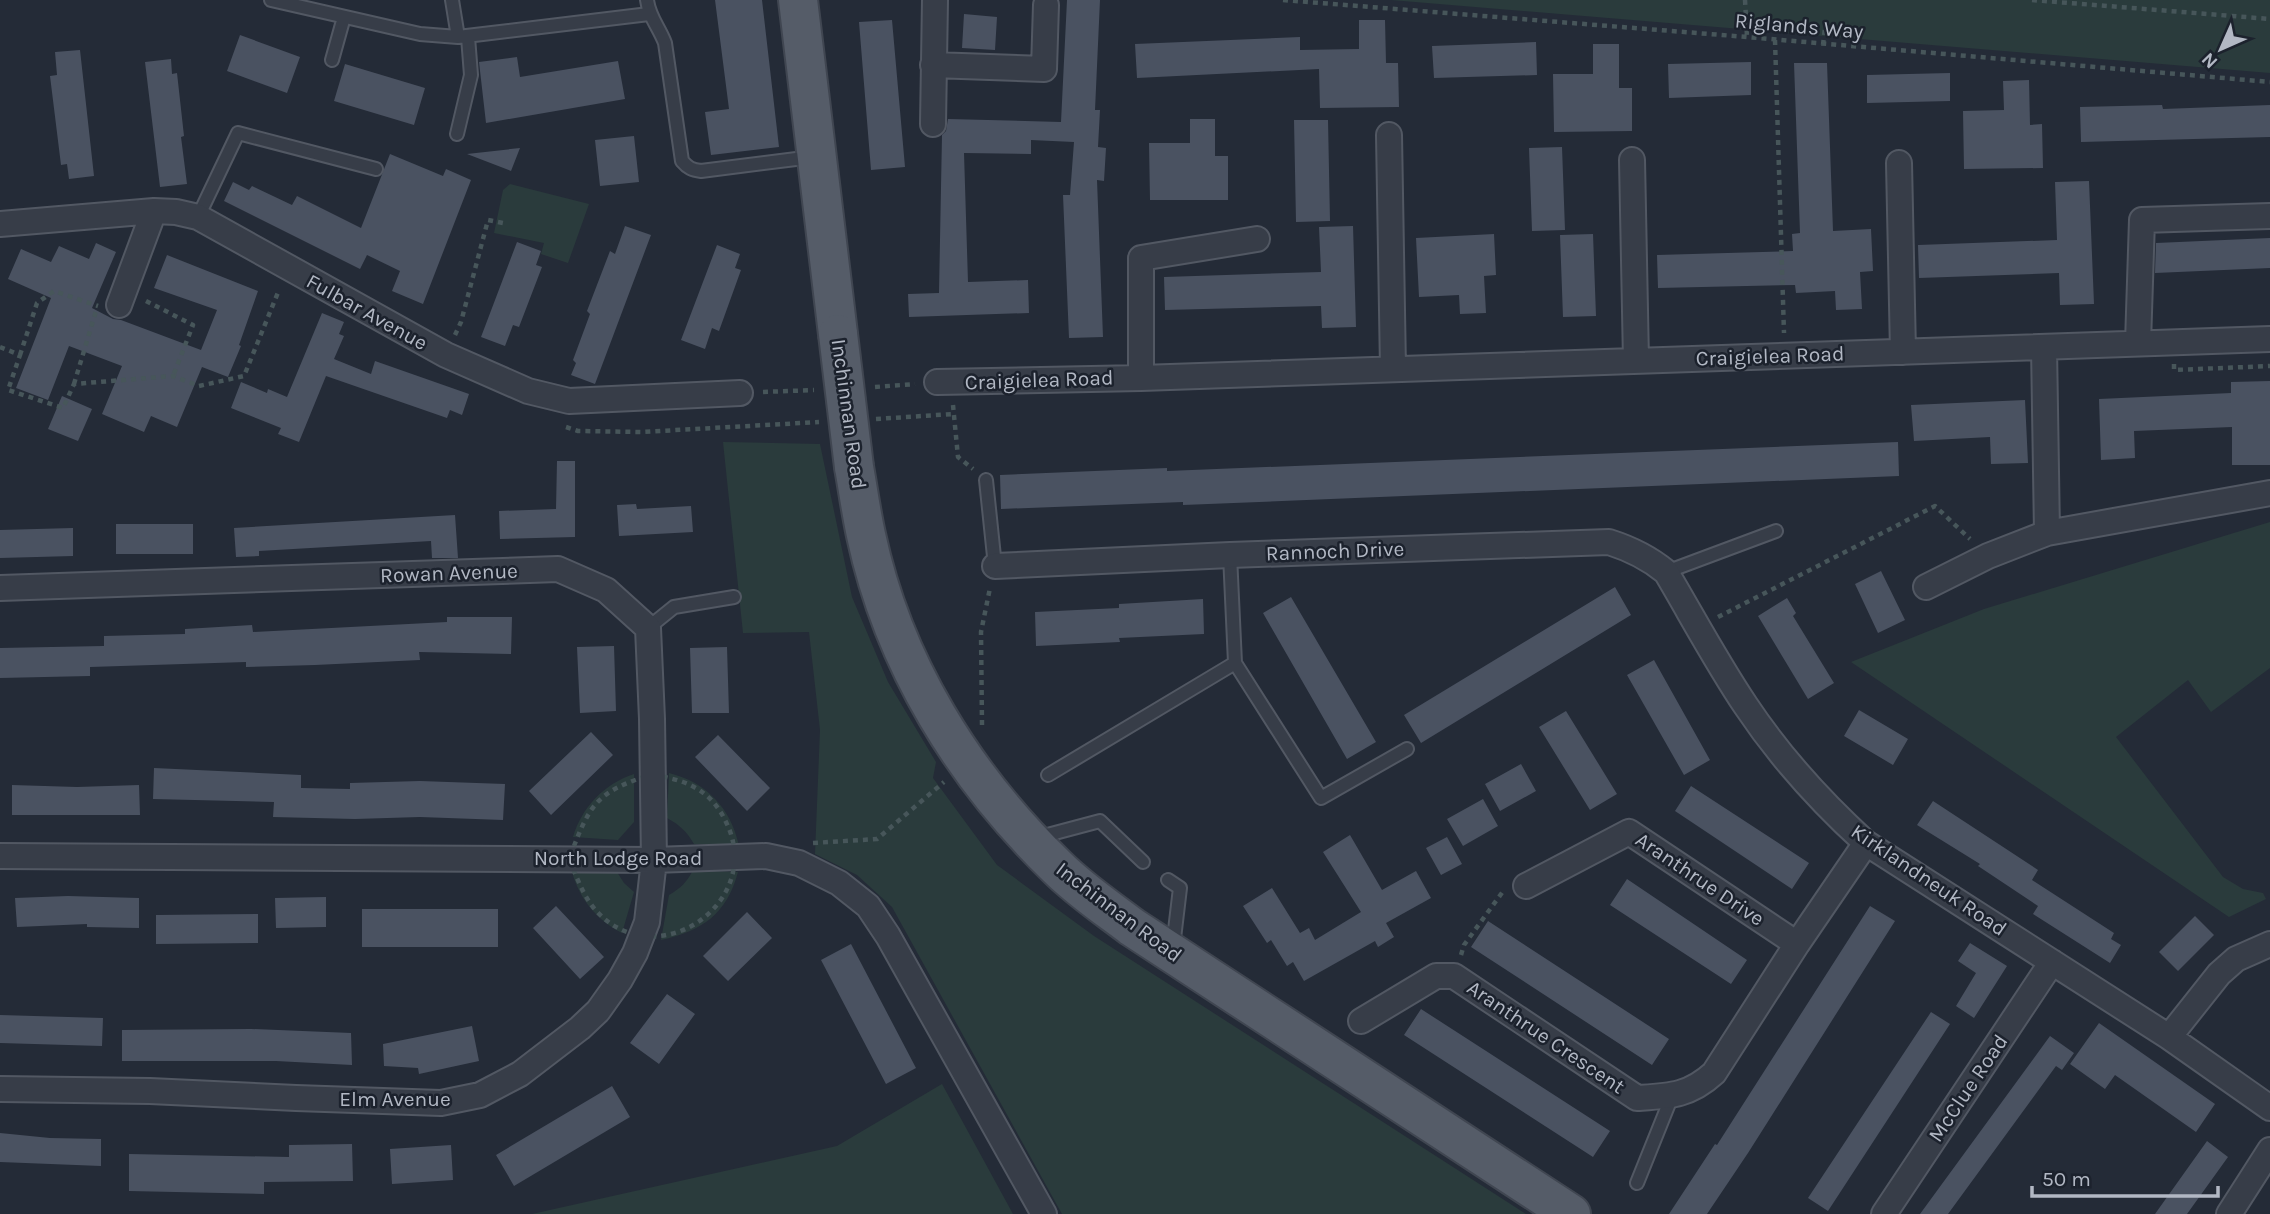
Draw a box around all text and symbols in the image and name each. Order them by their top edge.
street label: Riglands Way [1734,8,1865,44]
north arrow [2186,14,2256,84]
text: N [2197,48,2222,73]
street label: Fulbar Avenue [302,269,432,355]
street label: Inchinnan Road [827,337,871,491]
street label: Craigielea Road [1695,341,1845,371]
street label: Craigielea Road [964,365,1114,395]
street label: Rannoch Drive [1265,537,1405,565]
street label: Rowan Avenue [380,559,518,587]
street label: Kirklandneuk Road [1847,819,2011,941]
street label: Aranthrue Drive [1631,827,1769,931]
street label: North Lodge Road [534,846,702,870]
street label: Inchinnan Road [1051,857,1187,967]
street label: Aranthrue Crescent [1463,975,1629,1099]
street label: McClue Road [1923,1030,2013,1146]
street label: Elm Avenue [339,1087,451,1111]
scale bar [2032,1154,2218,1198]
text: 50 m [2042,1167,2091,1191]

